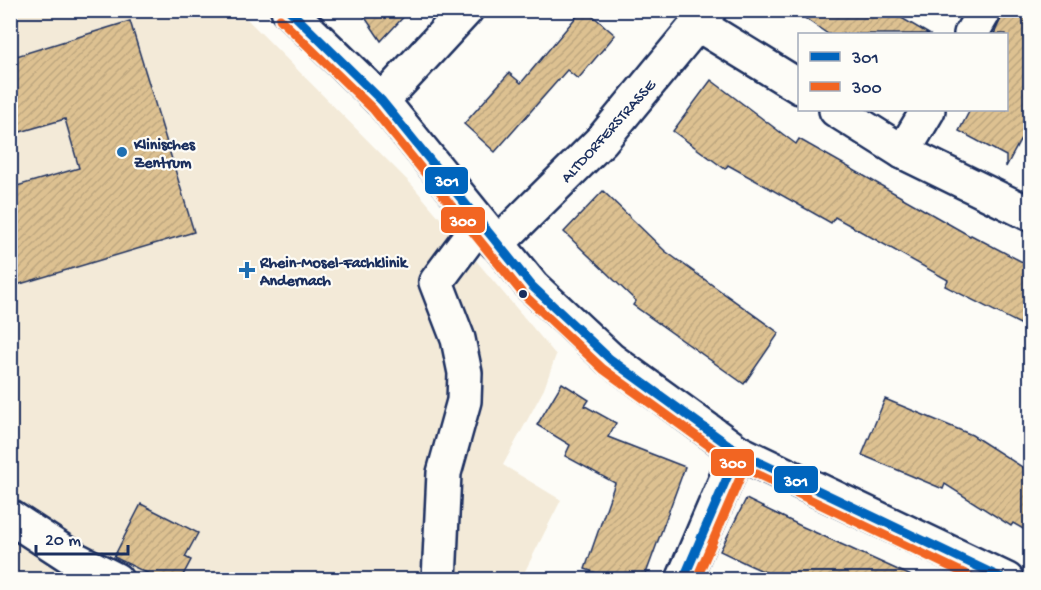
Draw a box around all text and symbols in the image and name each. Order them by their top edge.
legend [798,33,1008,111]
text: 301 [851,49,879,70]
street label: ALTDORFERSTRASSE [558,76,662,188]
text: 300 [851,79,882,100]
place label: Klinisches Zentrum [133,137,196,174]
marker: Klinisches Zentrum [115,145,129,159]
line badge: 301 [424,166,469,195]
text: 301 [434,174,459,193]
line badge: 300 [440,206,486,234]
text: 300 [449,214,476,233]
place label: Rhein-Mosel-Fachklinik Andernach [259,255,409,292]
marker: Rhein-Mosel-Fachklinik Andernach [238,261,256,279]
unlabelled marker [517,288,529,300]
line badge: 300 [710,448,755,477]
text: 300 [719,456,746,475]
line badge: 301 [773,465,819,494]
text: 301 [783,474,808,493]
scale bar [36,518,128,556]
text: 20 m [45,531,81,552]

